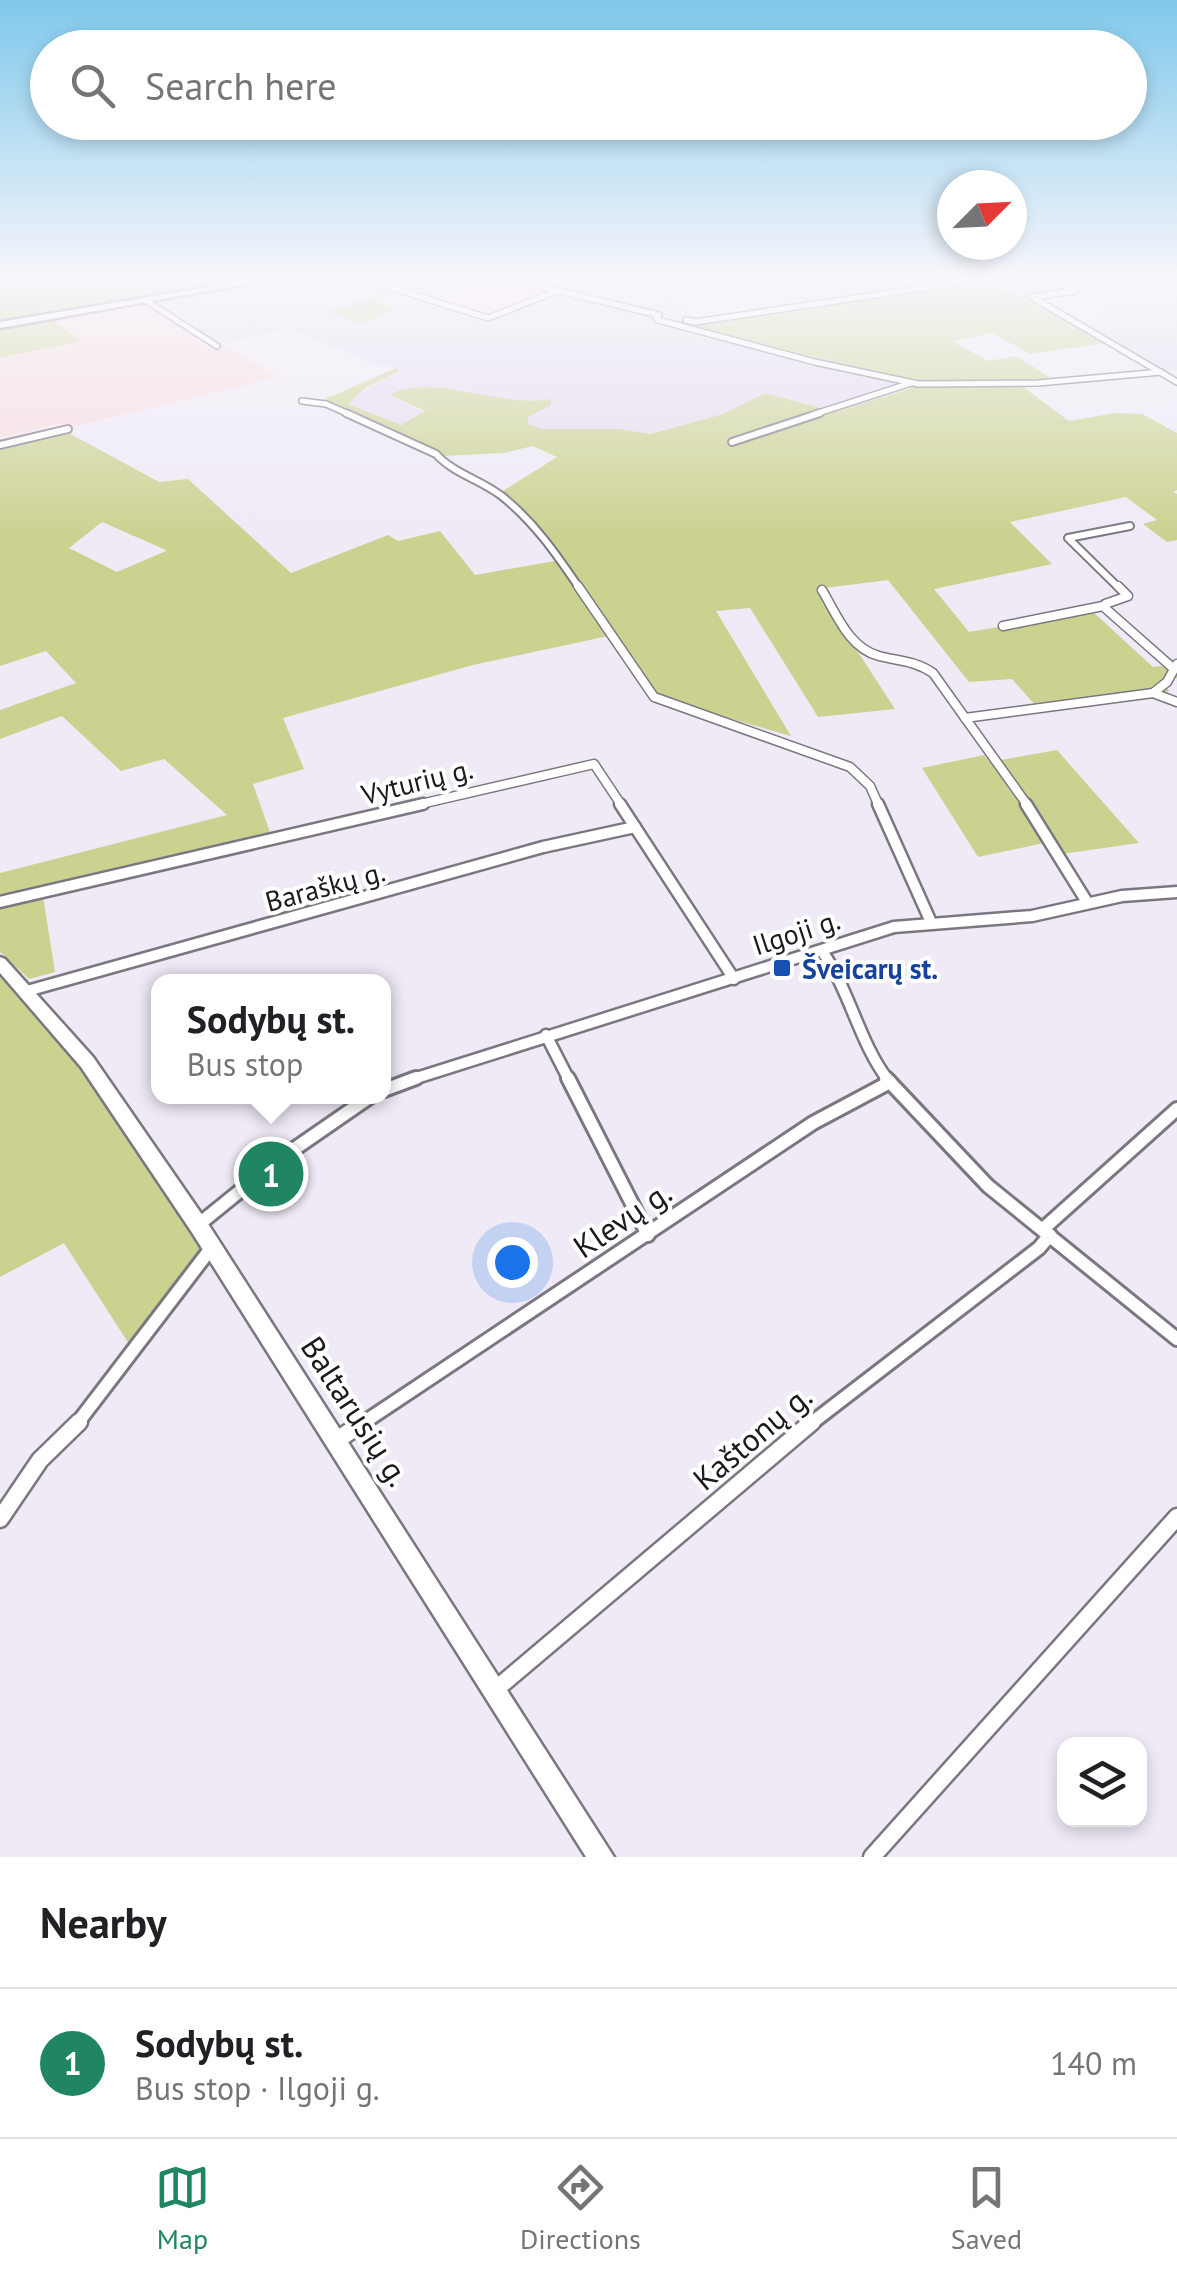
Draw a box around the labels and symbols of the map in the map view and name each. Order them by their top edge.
north arrow [937,170,1027,260]
street label: Vyturių g. [356,749,477,813]
street label: Baraškų g. [261,852,389,920]
street label: Ilgoji g. [748,901,844,963]
place label: Šveicarų st. [802,950,938,987]
marker: Šveicarų st. [771,957,793,979]
pin: 1 [238,1136,304,1212]
street label: Klevų g. [565,1171,679,1267]
your location [487,1237,538,1288]
street label: Baltarusių g. [292,1328,420,1494]
street label: Kaštonų g. [684,1375,820,1499]

